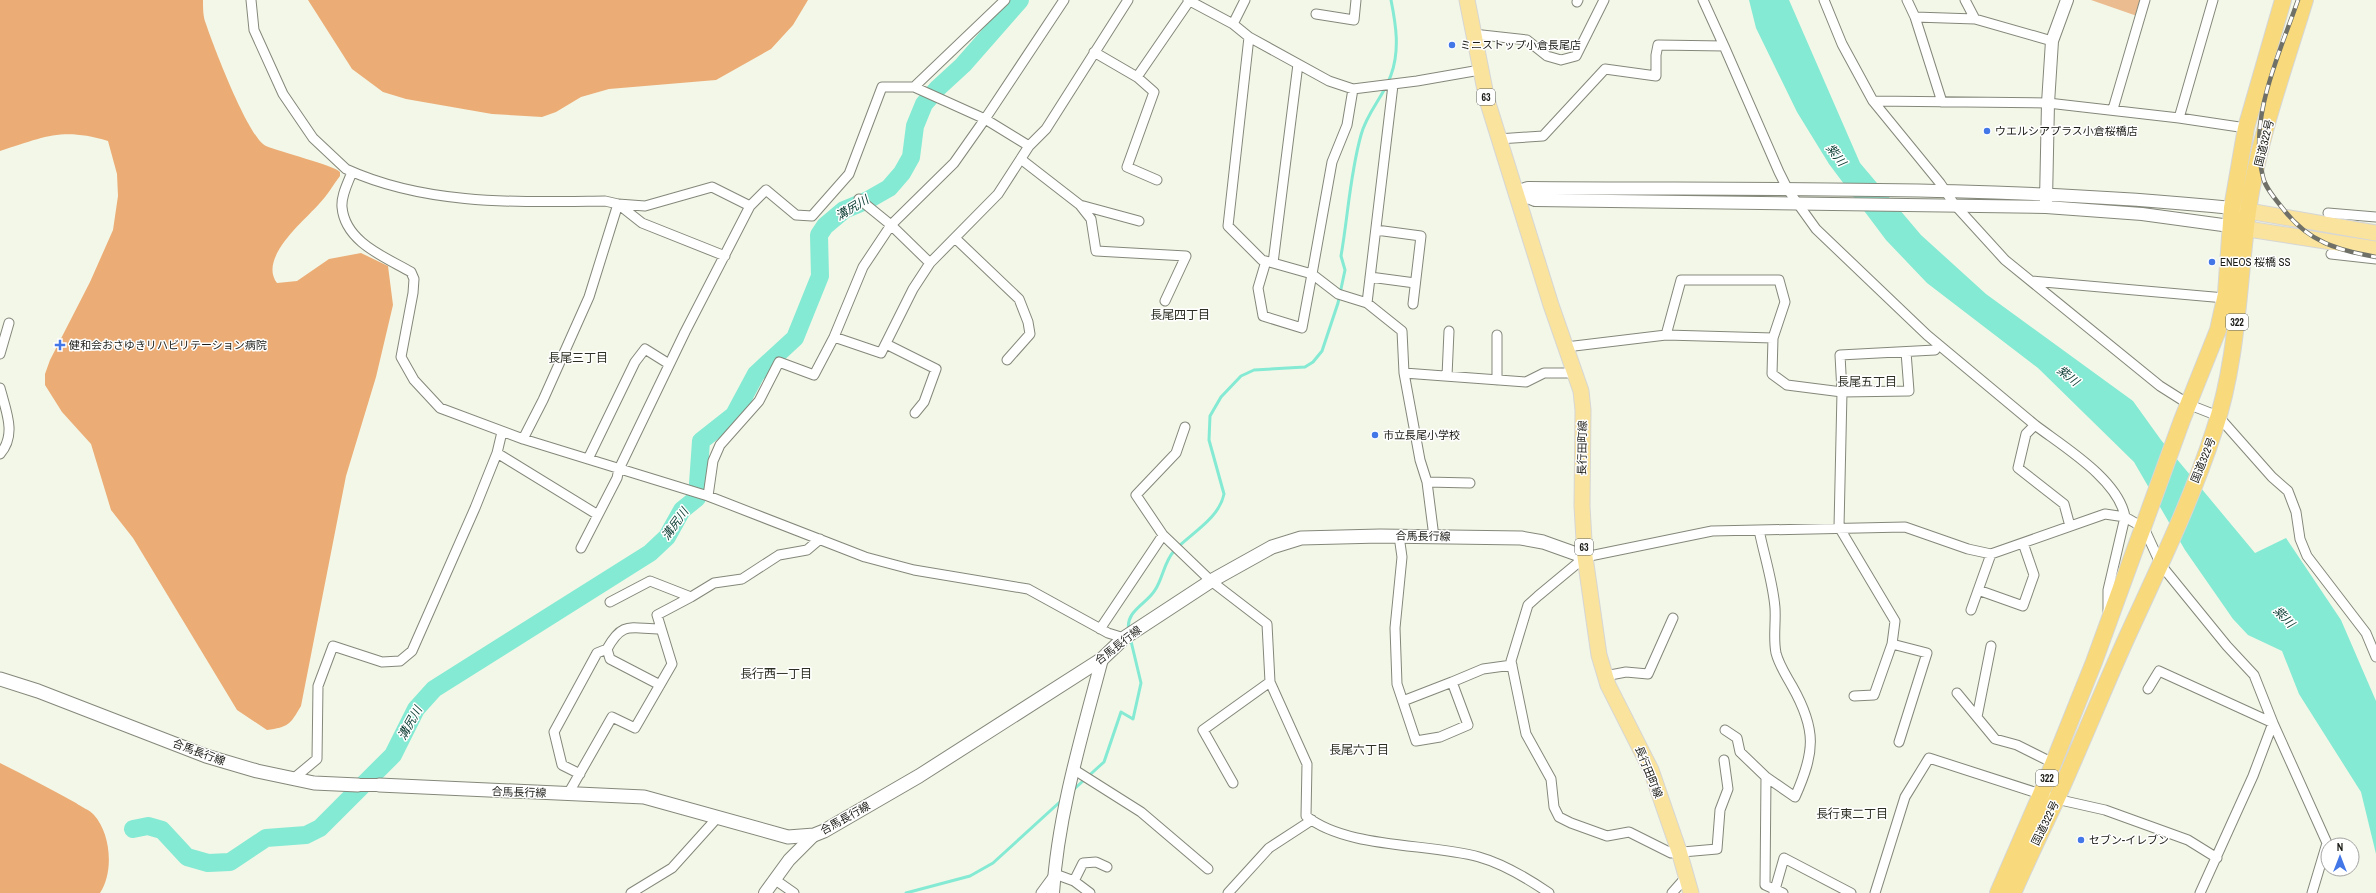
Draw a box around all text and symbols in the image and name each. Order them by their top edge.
place label: ミニストップ小倉長尾店 [1460,38,1581,52]
marker: ミニストップ小倉長尾店 [1447,40,1457,50]
road number: 63 [1477,89,1495,105]
street label: 国道322号 [2251,118,2277,168]
place label: ウエルシアプラス小倉桜橋店 [1995,124,2138,138]
marker: ウエルシアプラス小倉桜橋店 [1982,126,1992,136]
water label: 紫川 [1822,141,1851,171]
water label: 溝尻川 [832,191,873,224]
place label: ENEOS 桜橋 SS [2220,255,2291,269]
marker: ENEOS 桜橋 SS [2207,257,2217,267]
district label: 長尾四丁目 [1150,307,1210,323]
road number: 322 [2226,314,2248,330]
place label: 健和会おさゆきリハビリテーション病院 [69,338,267,352]
marker: 健和会おさゆきリハビリテーション病院 [54,339,66,351]
district label: 長尾三丁目 [548,350,608,366]
water label: 紫川 [2054,362,2084,391]
district label: 長尾五丁目 [1837,374,1897,390]
street label: 長行田町線 [1575,420,1589,476]
place label: 市立長尾小学校 [1383,428,1460,442]
marker: 市立長尾小学校 [1370,430,1380,440]
street label: 国道322号 [2188,435,2218,485]
water label: 溝尻川 [658,503,693,543]
street label: 合馬長行線 [1395,529,1451,543]
road number: 63 [1575,539,1593,555]
water label: 紫川 [2270,603,2299,633]
street label: 合馬長行線 [1092,623,1144,667]
district label: 長行西一丁目 [740,666,812,682]
water label: 溝尻川 [394,702,427,743]
street label: 合馬長行線 [171,736,227,768]
district label: 長尾六丁目 [1329,742,1389,758]
street label: 長行田町線 [1632,744,1666,800]
road number: 322 [2036,770,2058,786]
street label: 合馬長行線 [491,784,547,800]
street label: 国道322号 [2028,798,2062,848]
street label: 合馬長行線 [818,799,872,837]
district label: 長行東二丁目 [1816,806,1888,822]
place label: セブン-イレブン [2089,833,2169,847]
marker: セブン-イレブン [2076,835,2086,845]
north arrow [2320,837,2360,877]
text: N [2337,840,2343,854]

